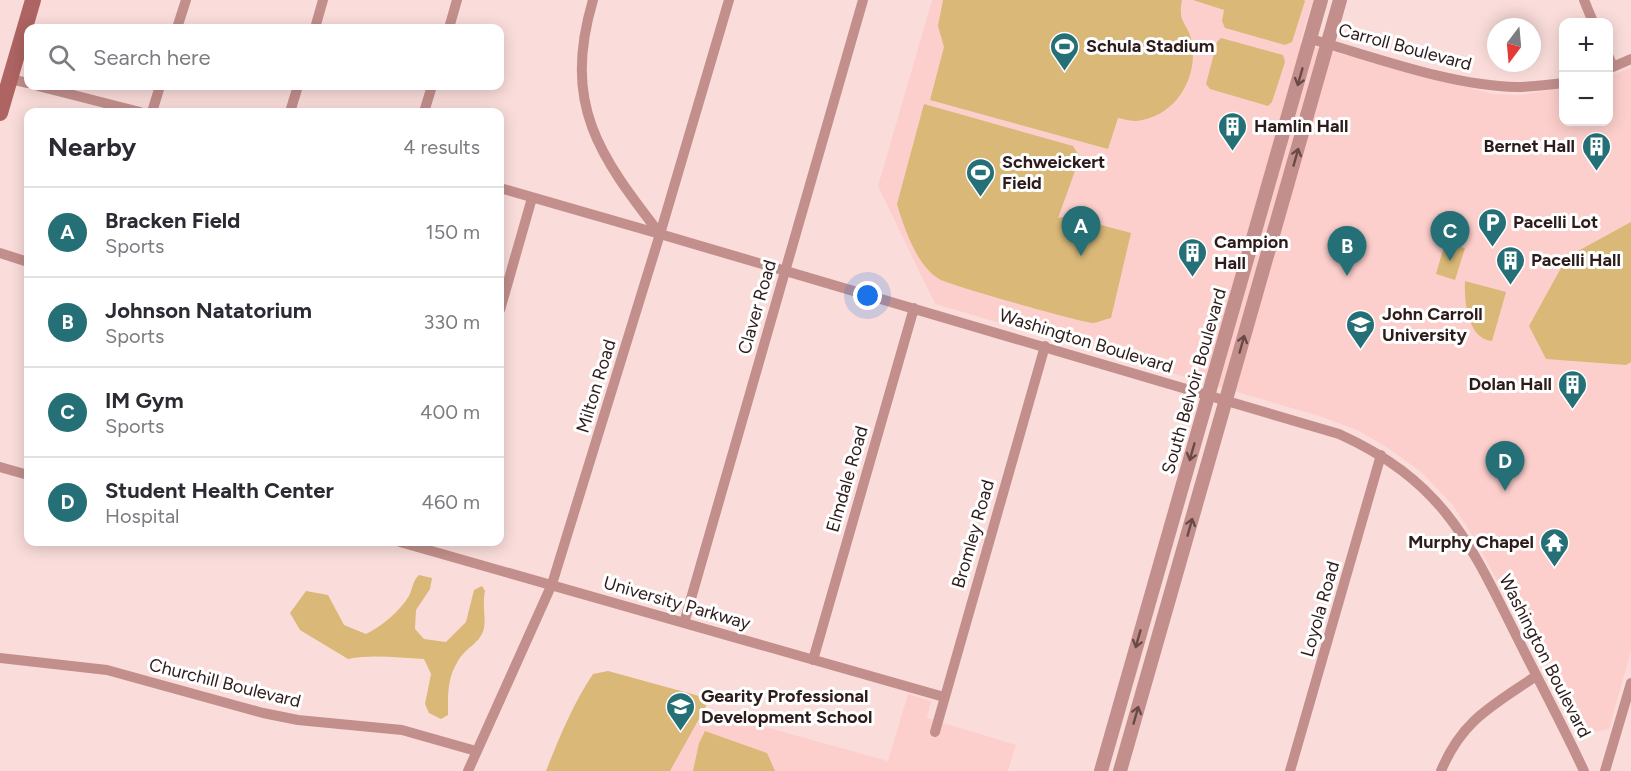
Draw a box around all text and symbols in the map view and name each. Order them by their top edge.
north arrow [1487,18,1541,72]
map controls [1559,18,1613,126]
button: + [1559,18,1613,72]
street label: Carroll Boulevard [1336,19,1474,75]
search box [24,24,504,90]
sports icon: Schula Stadium [1049,30,1081,72]
place label: Schula Stadium [1086,35,1214,57]
icon: search [45,41,78,74]
text: Search here [93,44,211,71]
one-way arrow [1294,67,1305,86]
button: − [1559,72,1613,126]
building icon: Hamlin Hall [1217,110,1249,152]
place label: Hamlin Hall [1254,115,1348,137]
building icon: Bernet Hall [1580,130,1612,172]
text: Nearby [48,131,136,163]
text: 4 results [403,135,480,159]
place label: Bernet Hall [1484,135,1575,157]
one-way arrow [1291,148,1302,167]
place label: Schweickert Field [1002,151,1105,194]
sports icon: Schweickert Field [965,156,997,198]
pin: A [1062,206,1100,256]
parking icon: Pacelli Lot [1476,206,1508,248]
text: Bracken Field [105,207,240,234]
place label: Pacelli Lot [1513,211,1598,233]
pin: C [1430,212,1470,261]
text: A [60,220,75,244]
text: 150 m [425,220,480,244]
pin: B [1328,226,1366,276]
place label: Campion Hall [1214,231,1289,274]
text: Sports [105,234,164,258]
building icon: Campion Hall [1177,236,1209,278]
building icon: Pacelli Hall [1494,244,1526,286]
place label: Pacelli Hall [1531,249,1621,271]
street label: Claver Road [733,257,781,357]
your location [853,281,882,310]
street label: South Belvoir Boulevard [1157,286,1231,476]
text: Johnson Natatorium [105,297,312,324]
place label: John Carroll University [1382,303,1483,346]
street label: Washington Boulevard [996,304,1176,378]
school or university icon: John Carroll University [1345,308,1377,350]
text: B [61,310,74,334]
text: 330 m [423,310,480,334]
text: Sports [105,324,164,348]
one-way arrow [1237,335,1248,354]
street label: Milton Road [571,337,621,435]
building icon: Dolan Hall [1557,368,1589,410]
place label: Dolan Hall [1468,373,1552,395]
text: IM Gym [105,387,184,414]
text: C [60,400,75,424]
text: 400 m [420,400,480,424]
text: Sports [105,414,164,438]
street label: Elmdale Road [821,423,873,535]
one-way arrow [1186,442,1197,461]
pin: D [1486,442,1524,491]
text: Student Health Center [105,477,334,504]
street label: Bromley Road [947,477,999,591]
text: D [61,490,75,514]
text: 460 m [421,490,480,514]
text: Hospital [105,504,180,528]
one-way arrow [1184,518,1196,537]
temple icon: Murphy Chapel [1539,526,1571,568]
place label: Murphy Chapel [1408,531,1534,553]
street label: Loyola Road [1296,559,1344,659]
street label: University Parkway [601,571,754,635]
street label: Washington Boulevard [1494,571,1596,741]
one-way arrow [1132,629,1143,648]
street label: Churchill Boulevard [147,654,303,712]
place label: Gearity Professional Development School [701,685,872,728]
school or university icon: Gearity Professional Development School [664,690,696,732]
one-way arrow [1131,706,1142,725]

